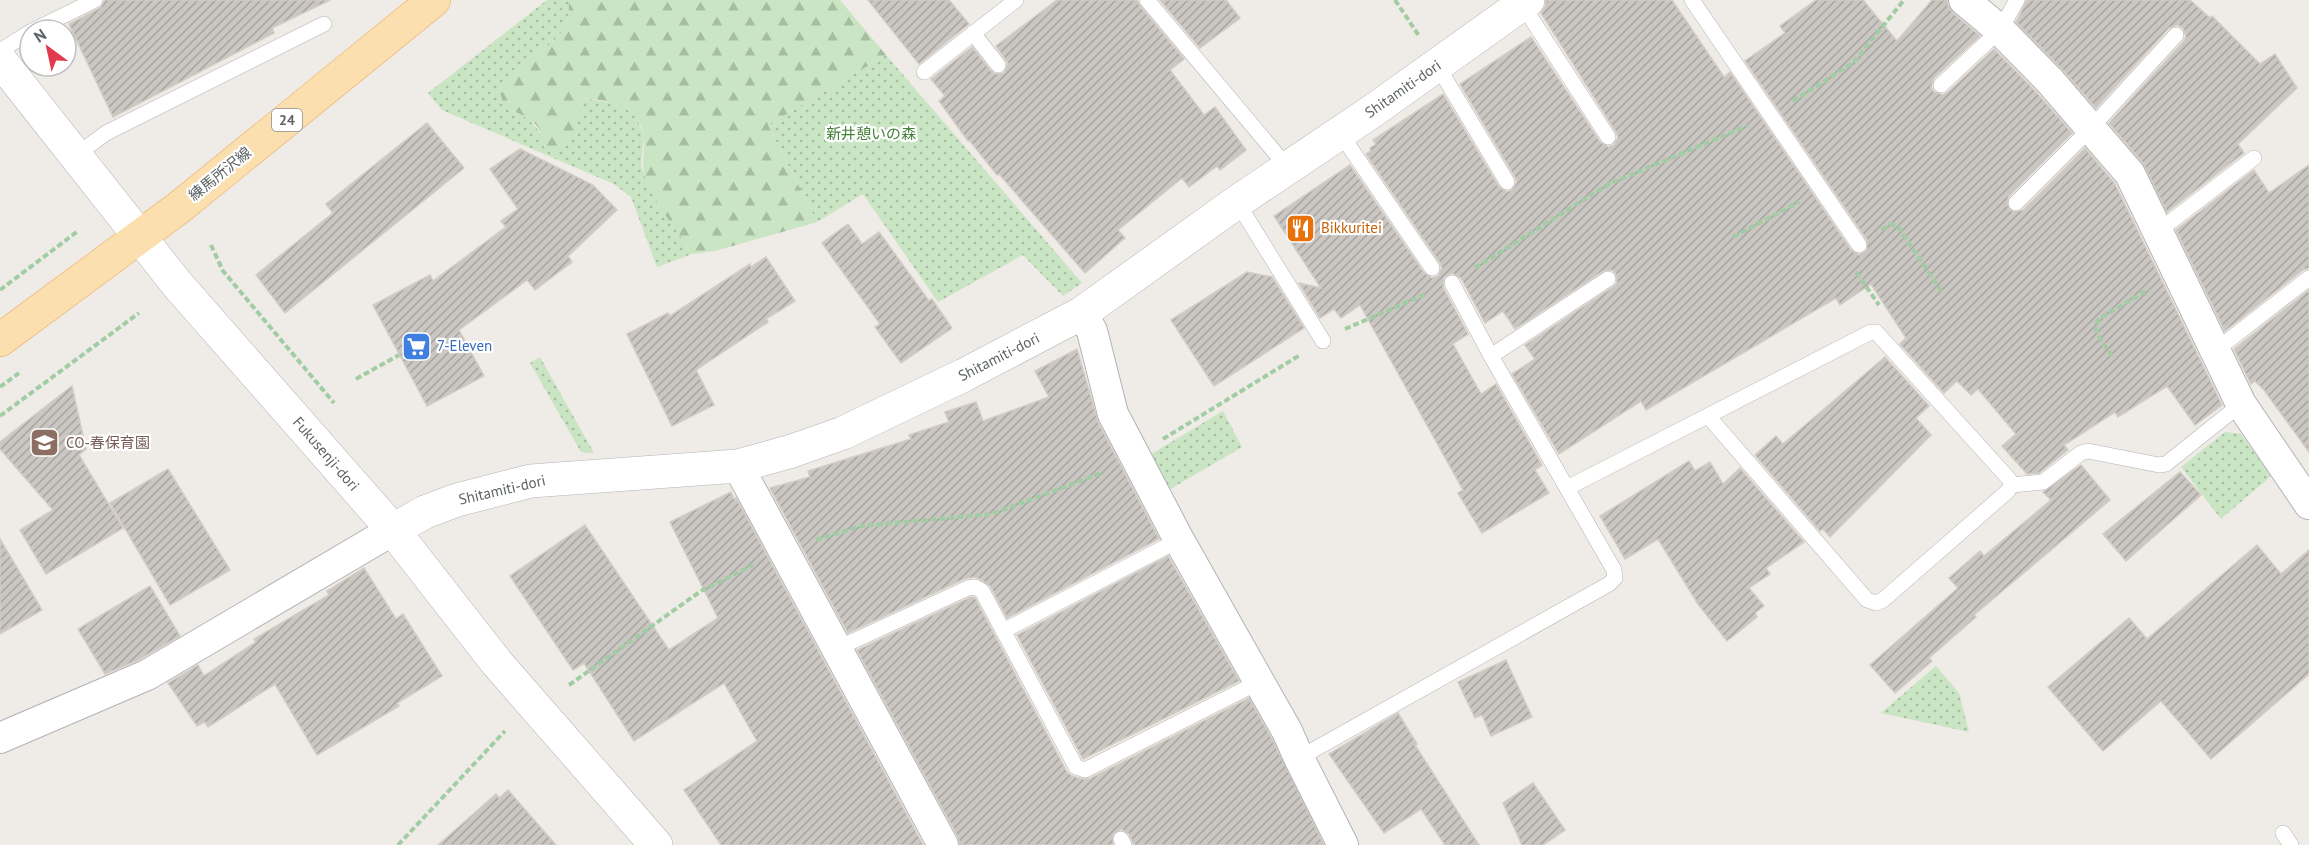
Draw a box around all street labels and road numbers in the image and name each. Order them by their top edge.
street label: Shitamiti-dori [1361,55,1444,122]
road number: 24 [272,109,302,131]
street label: 練馬所沢線 [185,143,255,205]
street label: Shitamiti-dori [955,328,1043,385]
street label: Fukusenji-dori [289,413,364,495]
street label: Shitamiti-dori [457,470,547,509]

